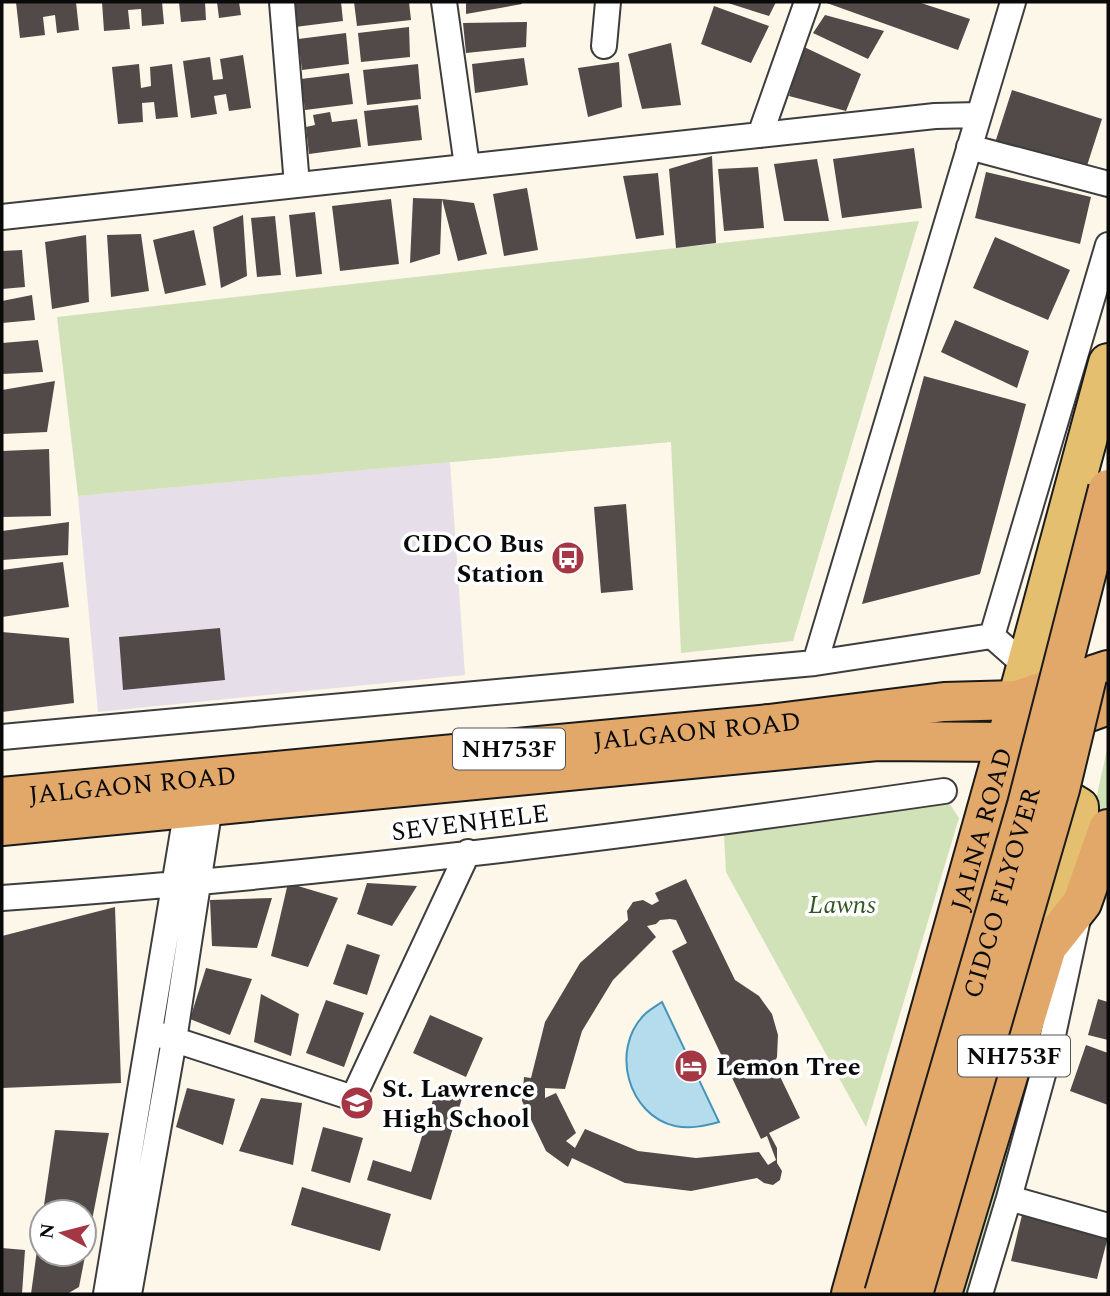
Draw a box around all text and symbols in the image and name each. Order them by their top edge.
place label: CIDCO Bus Station [403,524,544,594]
bus stop icon: CIDCO Bus Station [549,539,587,577]
street label: JALGAON ROAD [591,701,803,762]
road number: NH753F [453,728,565,770]
street label: JALNA ROAD [940,743,1024,915]
street label: JALGAON ROAD [27,756,238,815]
street label: CIDCO FLYOVER [953,783,1052,1003]
street label: SEVENHELE [389,793,551,852]
park label: Lawns [808,885,876,925]
road number: NH753F [958,1036,1070,1076]
hotel icon: Lemon Tree [672,1047,710,1085]
place label: Lemon Tree [716,1047,861,1087]
place label: St. Lawrence High School [382,1069,535,1139]
school or university icon: St. Lawrence High School [338,1084,376,1122]
north arrow [28,1198,98,1268]
text: N [32,1222,63,1241]

